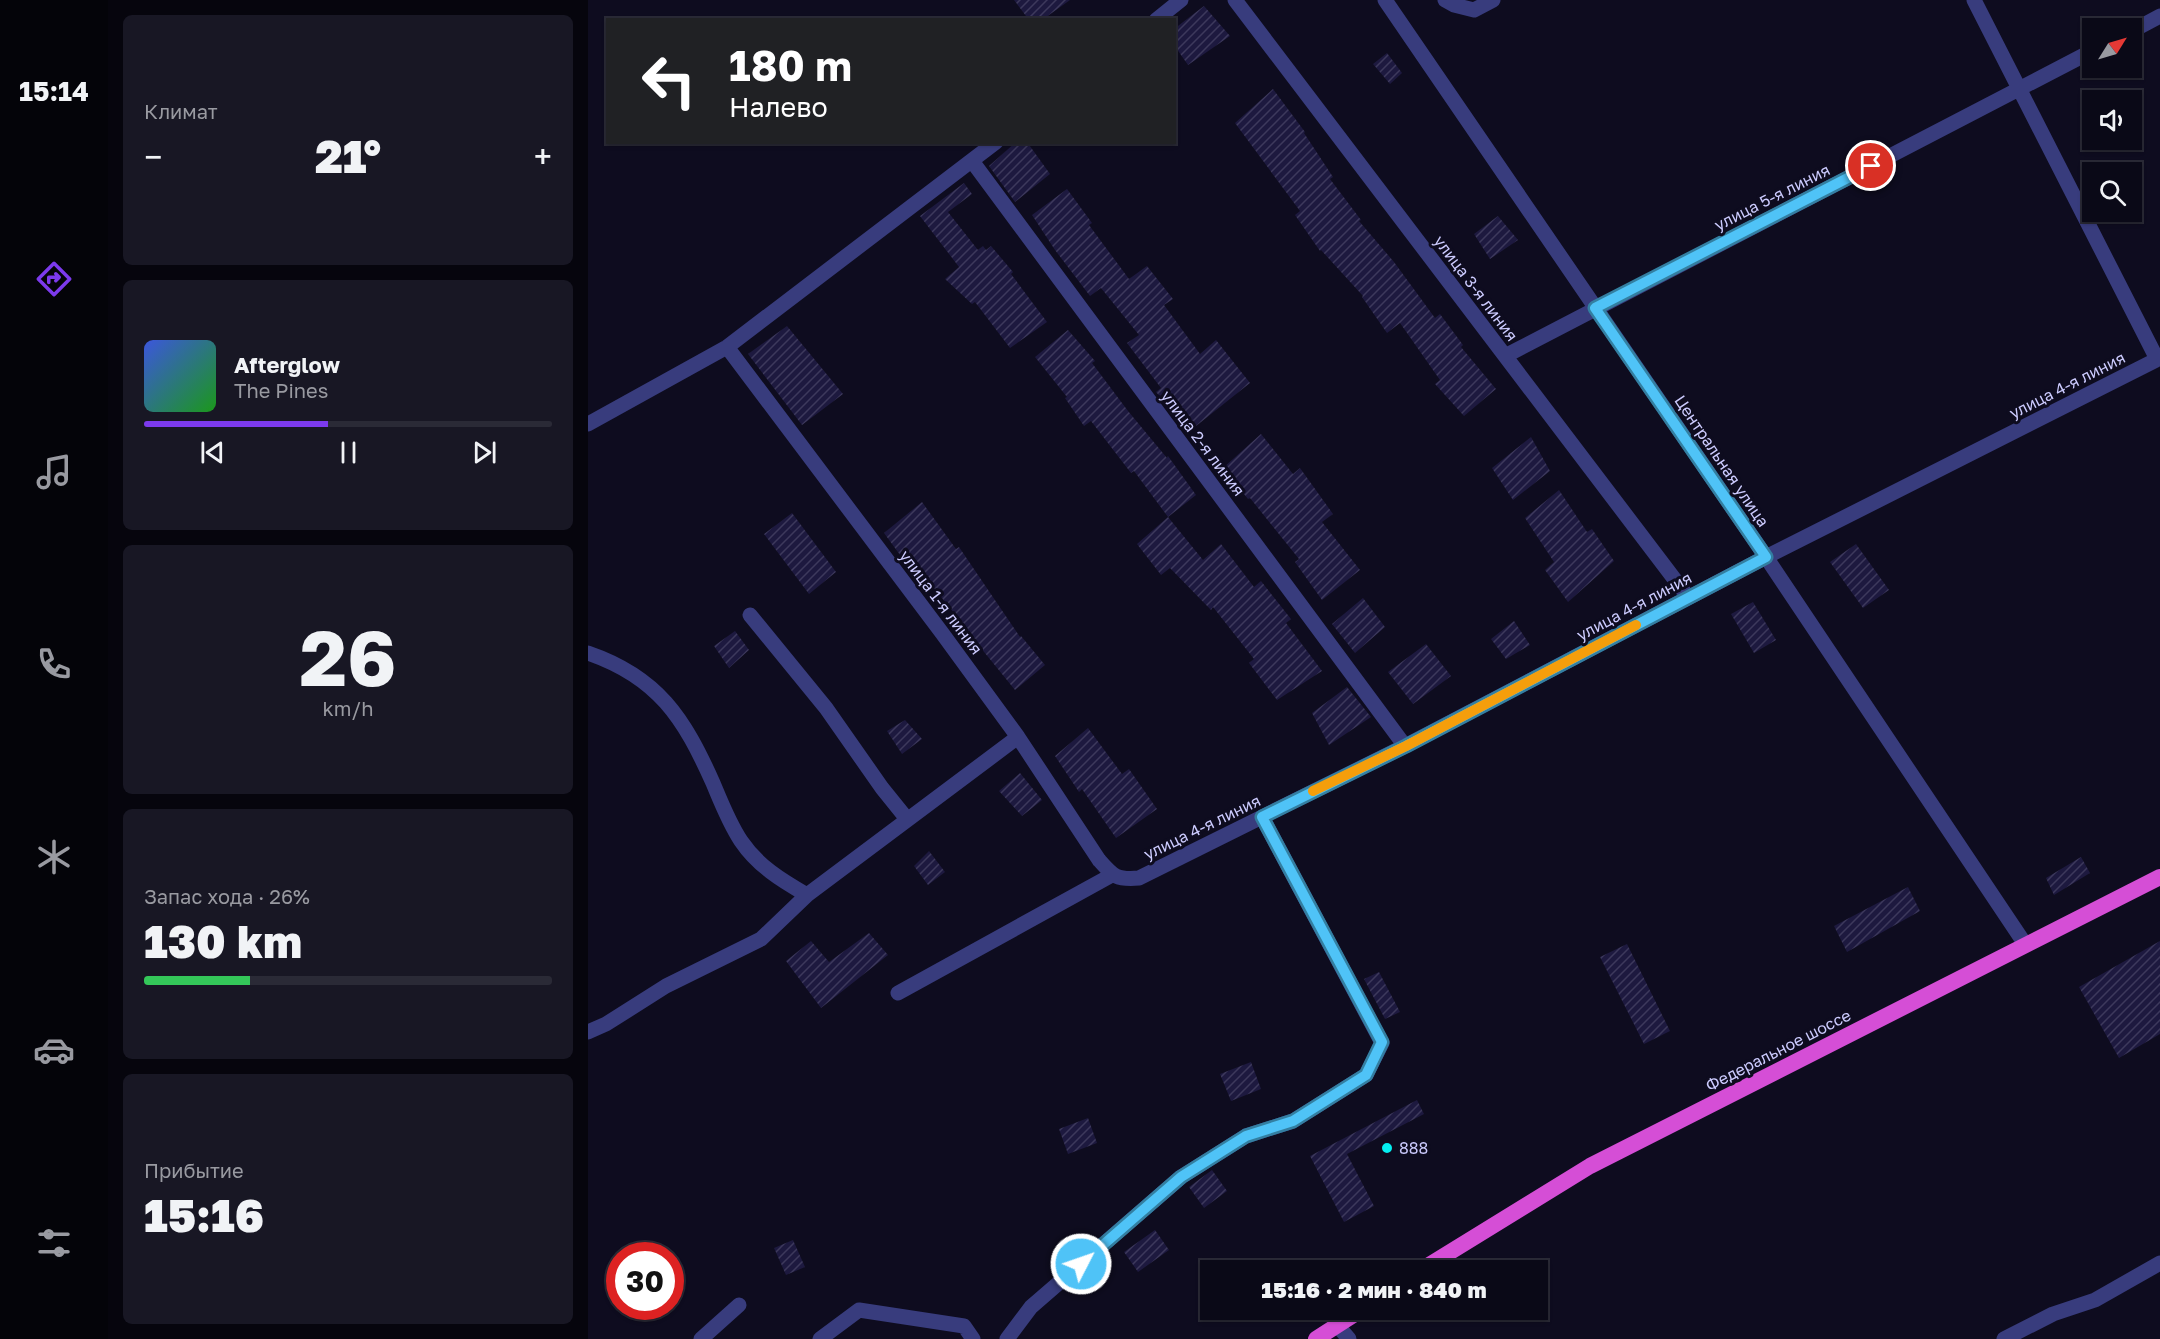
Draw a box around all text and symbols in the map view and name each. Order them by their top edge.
north arrow [2082,18,2142,78]
map controls [2082,18,2142,222]
text: 180 m [729,40,852,90]
icon: left [630,42,708,120]
text: 15:14 [19,75,89,107]
button: sound [2082,90,2142,150]
text: Налево [729,91,828,123]
text: Климат [144,99,218,123]
text: 21° [315,129,381,183]
text: − [144,137,162,176]
text: + [534,137,552,176]
pin [1845,140,1896,191]
icon: arrive [1854,149,1887,182]
street label: улица 5-я линия [1711,159,1833,235]
button: search [2082,162,2142,222]
street label: улица 3-я линия [1430,231,1522,345]
icon: directions [33,258,75,300]
street label: улица 4-я линия [2006,347,2128,423]
text: Afterglow [234,351,340,378]
text: The Pines [234,378,328,402]
street label: улица 2-я линия [1157,386,1249,500]
street label: Центральная улица [1671,391,1773,531]
icon: previous [196,436,229,469]
icon: pause [332,436,365,469]
icon: next [468,436,501,469]
icon: music [33,451,75,493]
street label: улица 1-я линия [895,546,987,658]
street label: улица 4-я линия [1573,567,1695,645]
text: 26 [299,610,397,703]
icon: phone [33,643,75,685]
text: km/h [323,696,373,720]
street label: улица 4-я линия [1140,790,1264,864]
icon: climate [33,836,75,878]
text: Запас хода · 26% [144,884,310,908]
text: 130 km [144,914,302,968]
street label: Федеральное шоссе [1702,1005,1854,1095]
icon: car [33,1029,75,1071]
place label: 888 [1399,1138,1428,1158]
marker: 888 [1380,1141,1394,1155]
text: Прибытие [144,1158,244,1182]
text: 15:16 [144,1188,264,1242]
icon: filters [33,1222,75,1264]
position arrow [1049,1232,1113,1296]
speed limit sign: 30 [606,1242,684,1320]
text: 15:16 · 2 мин · 840 m [1261,1276,1487,1303]

